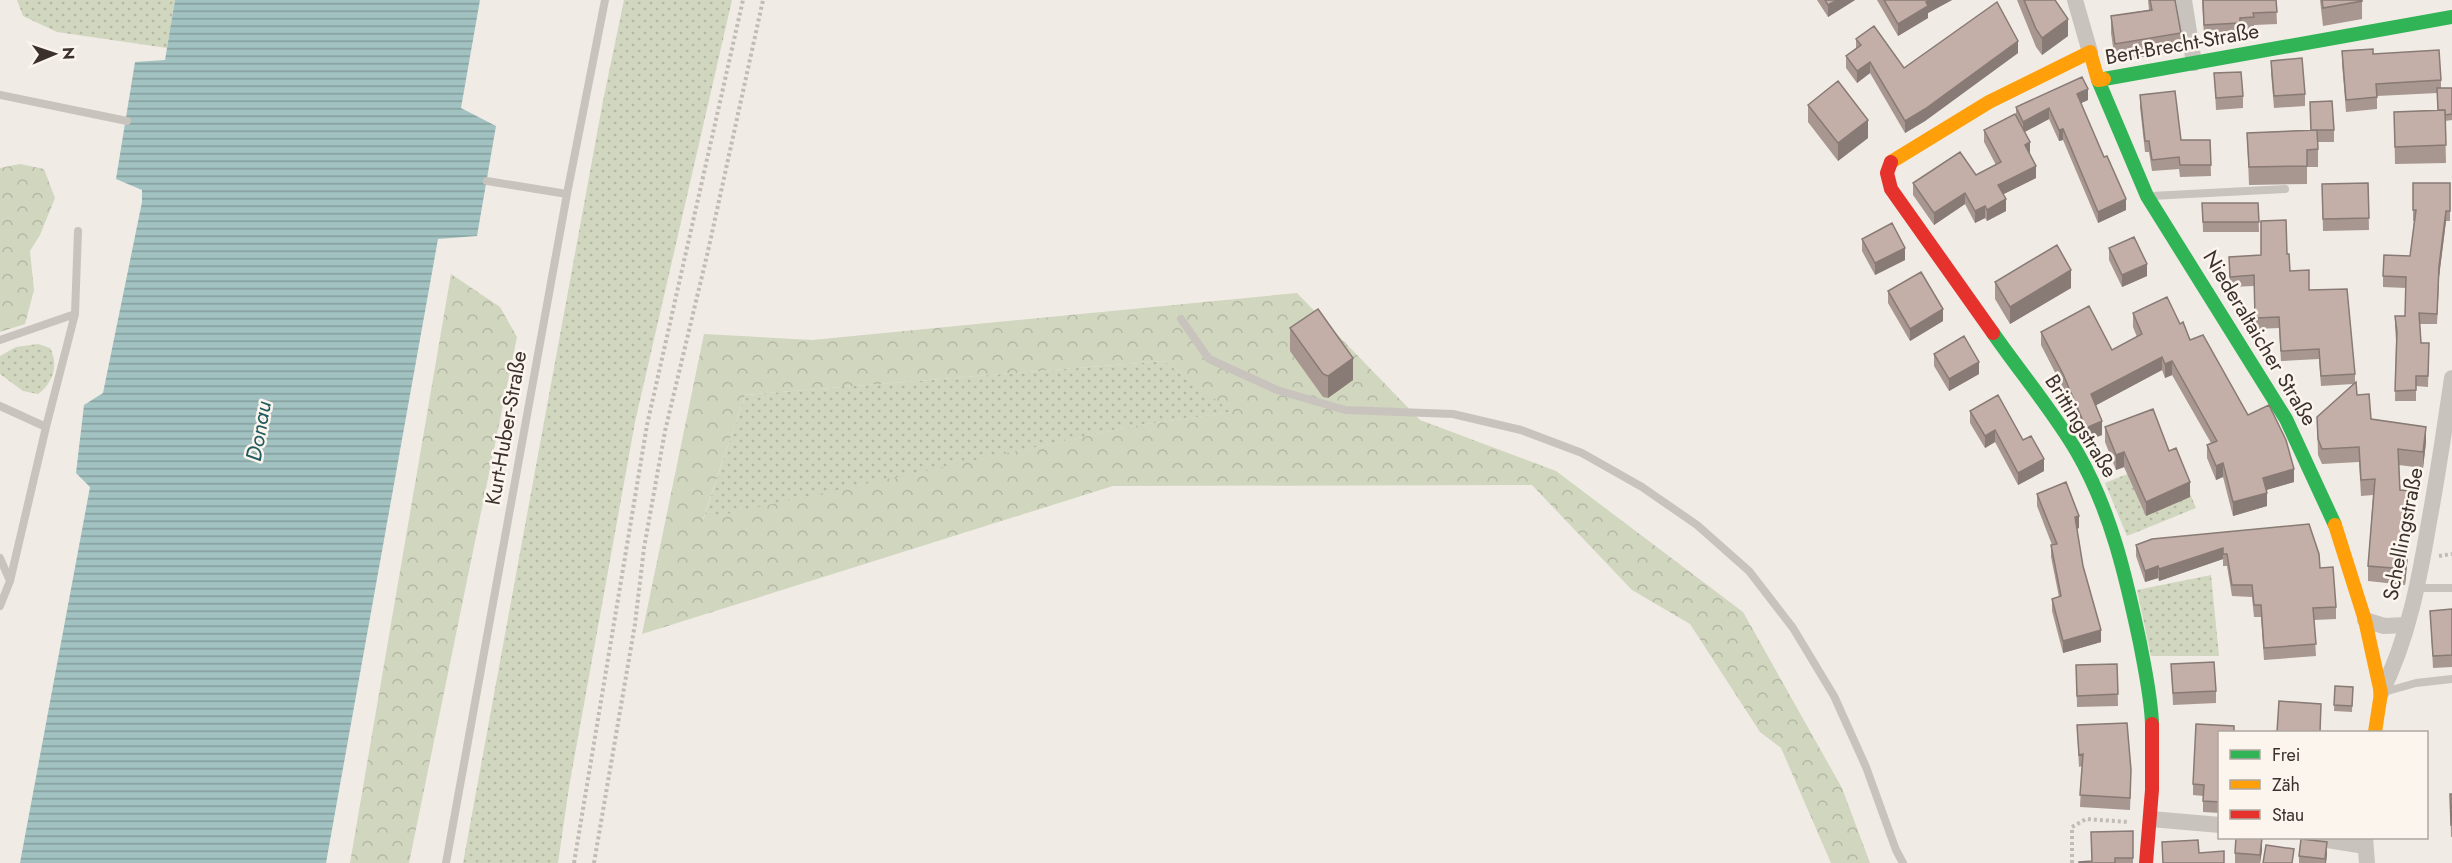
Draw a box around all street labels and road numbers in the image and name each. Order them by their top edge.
street label: Bert-Brecht-Straße [2103,16,2261,72]
street label: Niederaltaicher Straße [2196,245,2324,432]
street label: Kurt-Huber-Straße [478,348,534,507]
street label: Brittingstraße [2037,369,2125,483]
street label: Schellingstraße [2375,465,2431,603]

